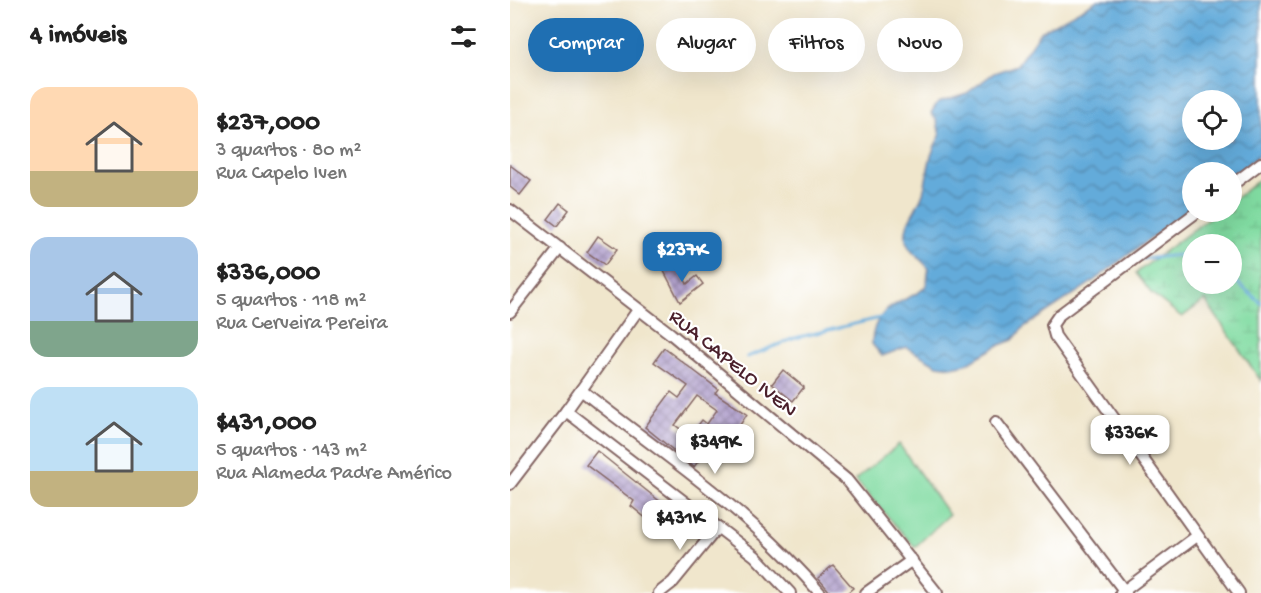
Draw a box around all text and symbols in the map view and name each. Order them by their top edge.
chip: Comprar [528,18,644,72]
chip: Alugar [656,18,756,72]
chip: Filtros [768,18,865,72]
chip: Novo [877,18,963,72]
icon: filters [447,20,480,53]
text: 4 imóveis [30,21,126,52]
map controls [1182,90,1242,294]
button: locate [1182,90,1242,150]
text: $237,000 [216,109,320,140]
icon: home [78,111,150,183]
text: 3 quartos · 80 m² [216,140,361,163]
button: + [1182,162,1242,222]
text: Rua Capelo Iven [216,163,347,186]
pin: $237K [640,232,724,283]
button: − [1182,234,1242,294]
text: $237K [657,240,707,263]
text: $336,000 [216,259,320,290]
icon: home [78,261,150,333]
text: 5 quartos · 118 m² [216,290,366,313]
street label: RUA CAPELO IVEN [663,305,801,424]
text: Rua Cerveira Pereira [216,313,388,336]
text: $431,000 [216,409,316,440]
icon: home [78,411,150,483]
pin: $336K [1088,415,1172,466]
text: $336K [1105,423,1155,446]
pin: $349K [673,424,757,475]
text: $349K [690,432,740,455]
text: 5 quartos · 143 m² [216,440,367,463]
text: Rua Alameda Padre Américo [216,463,452,486]
pin: $431K [638,500,722,551]
text: $431K [656,508,704,531]

